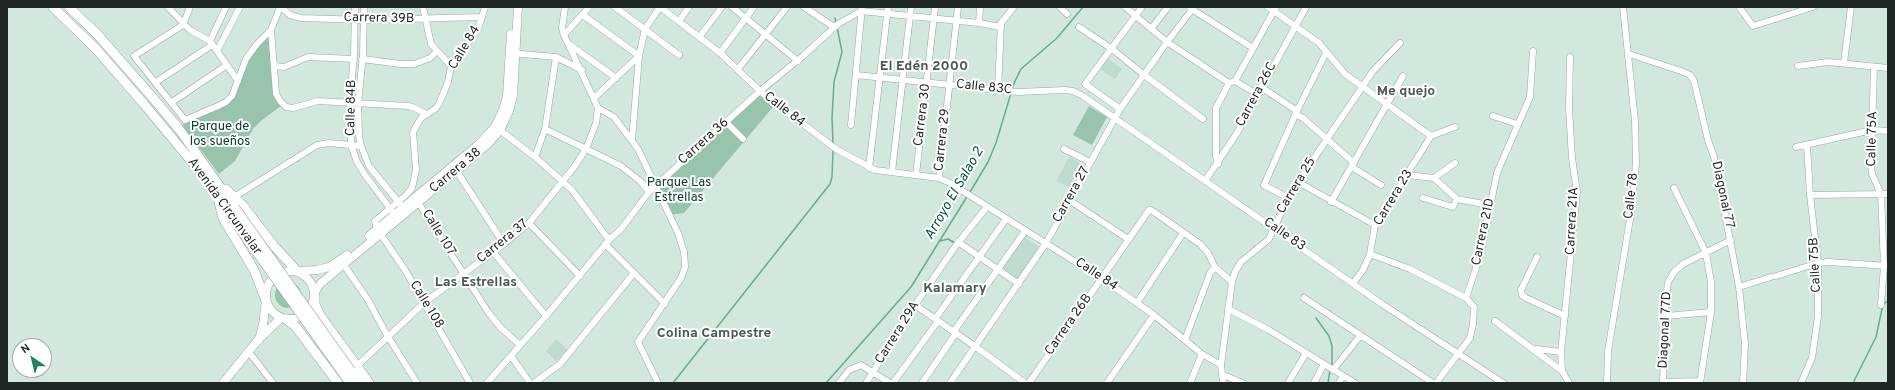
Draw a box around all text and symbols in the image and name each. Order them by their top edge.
street label: Carrera 39B [343,11,415,27]
street label: Calle 84 [446,23,484,73]
district label: El Edén 2000 [880,59,968,75]
street label: Carrera 26C [1233,60,1281,130]
street label: Calle 83C [955,77,1013,99]
street label: Calle 84B [344,80,360,136]
street label: Carrera 30 [911,83,935,147]
district label: Me quejo [1377,84,1435,100]
street label: Calle 84 [760,89,808,131]
street label: Carrera 29 [932,108,954,172]
street label: Calle 75A [1865,111,1881,167]
street label: Carrera 36 [676,115,732,169]
park label: Parque de los sueños [190,119,250,150]
street label: Carrera 38 [427,145,485,197]
water label: Arroyo El Salao 2 [922,145,988,243]
street label: Carrera 25 [1274,155,1320,217]
street label: Avenida Circunvalar [184,156,264,258]
street label: Diagonal 77 [1707,160,1737,230]
street label: Carrera 27 [1050,164,1094,226]
street label: Carrera 23 [1371,167,1417,229]
street label: Calle 78 [1622,172,1642,220]
park label: Parque Las Estrellas [647,175,711,206]
street label: Carrera 21A [1563,187,1583,255]
street label: Carrera 21D [1469,197,1499,267]
street label: Calle 107 [418,207,458,259]
street label: Calle 83 [1260,215,1308,255]
street label: Carrera 37 [474,217,532,267]
street label: Calle 75B [1807,237,1825,293]
street label: Calle 84 [1072,255,1120,295]
district label: Las Estrellas [435,275,517,291]
street label: Calle 108 [406,278,446,332]
district label: Kalamary [923,281,987,297]
street label: Carrera 26B [1042,291,1096,359]
street label: Diagonal 77D [1656,291,1676,369]
street label: Carrera 29A [873,299,923,367]
district label: Colina Campestre [657,326,771,342]
north arrow [12,338,52,378]
text: N [18,341,33,357]

